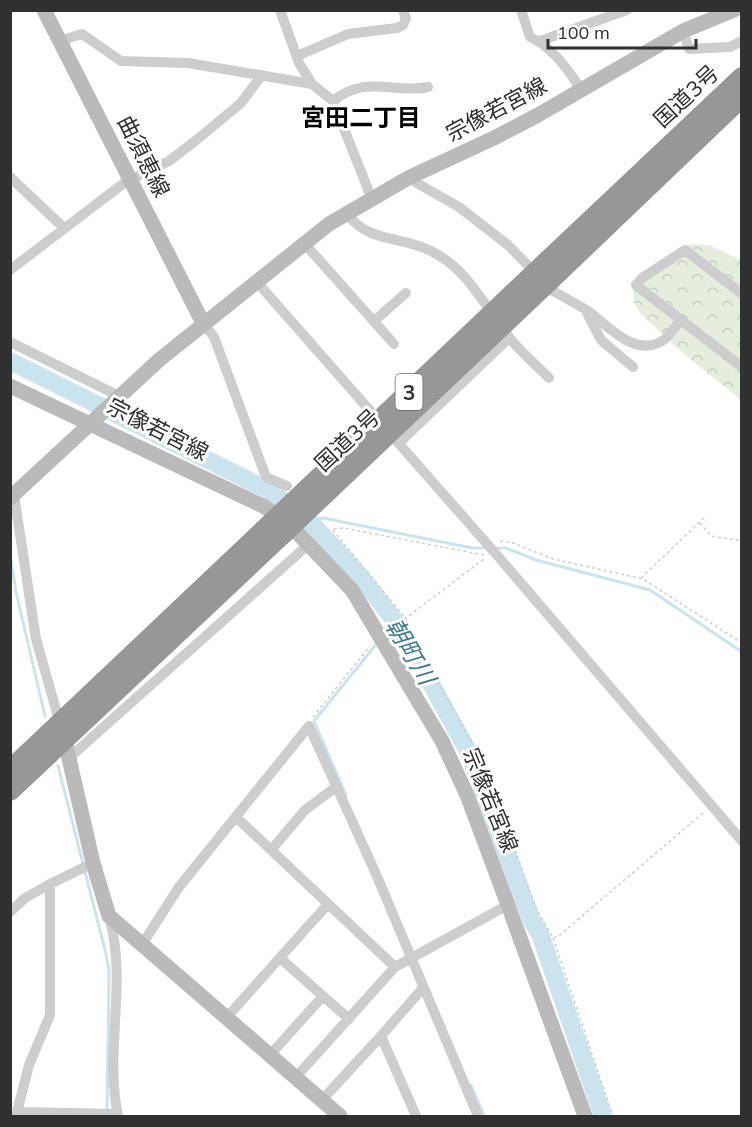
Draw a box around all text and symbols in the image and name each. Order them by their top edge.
scale bar [548,12,696,50]
text: 100 m [557,21,610,44]
street label: 国道3号 [647,59,725,133]
street label: 宗像若宮線 [441,71,551,147]
district label: 宮田二丁目 [301,102,421,132]
street label: 曲須恵線 [112,110,176,202]
road number: 3 [396,374,422,410]
street label: 宗像若宮線 [103,392,213,466]
street label: 国道3号 [308,403,386,477]
water label: 朝町川 [380,612,444,692]
street label: 宗像若宮線 [457,744,525,856]

